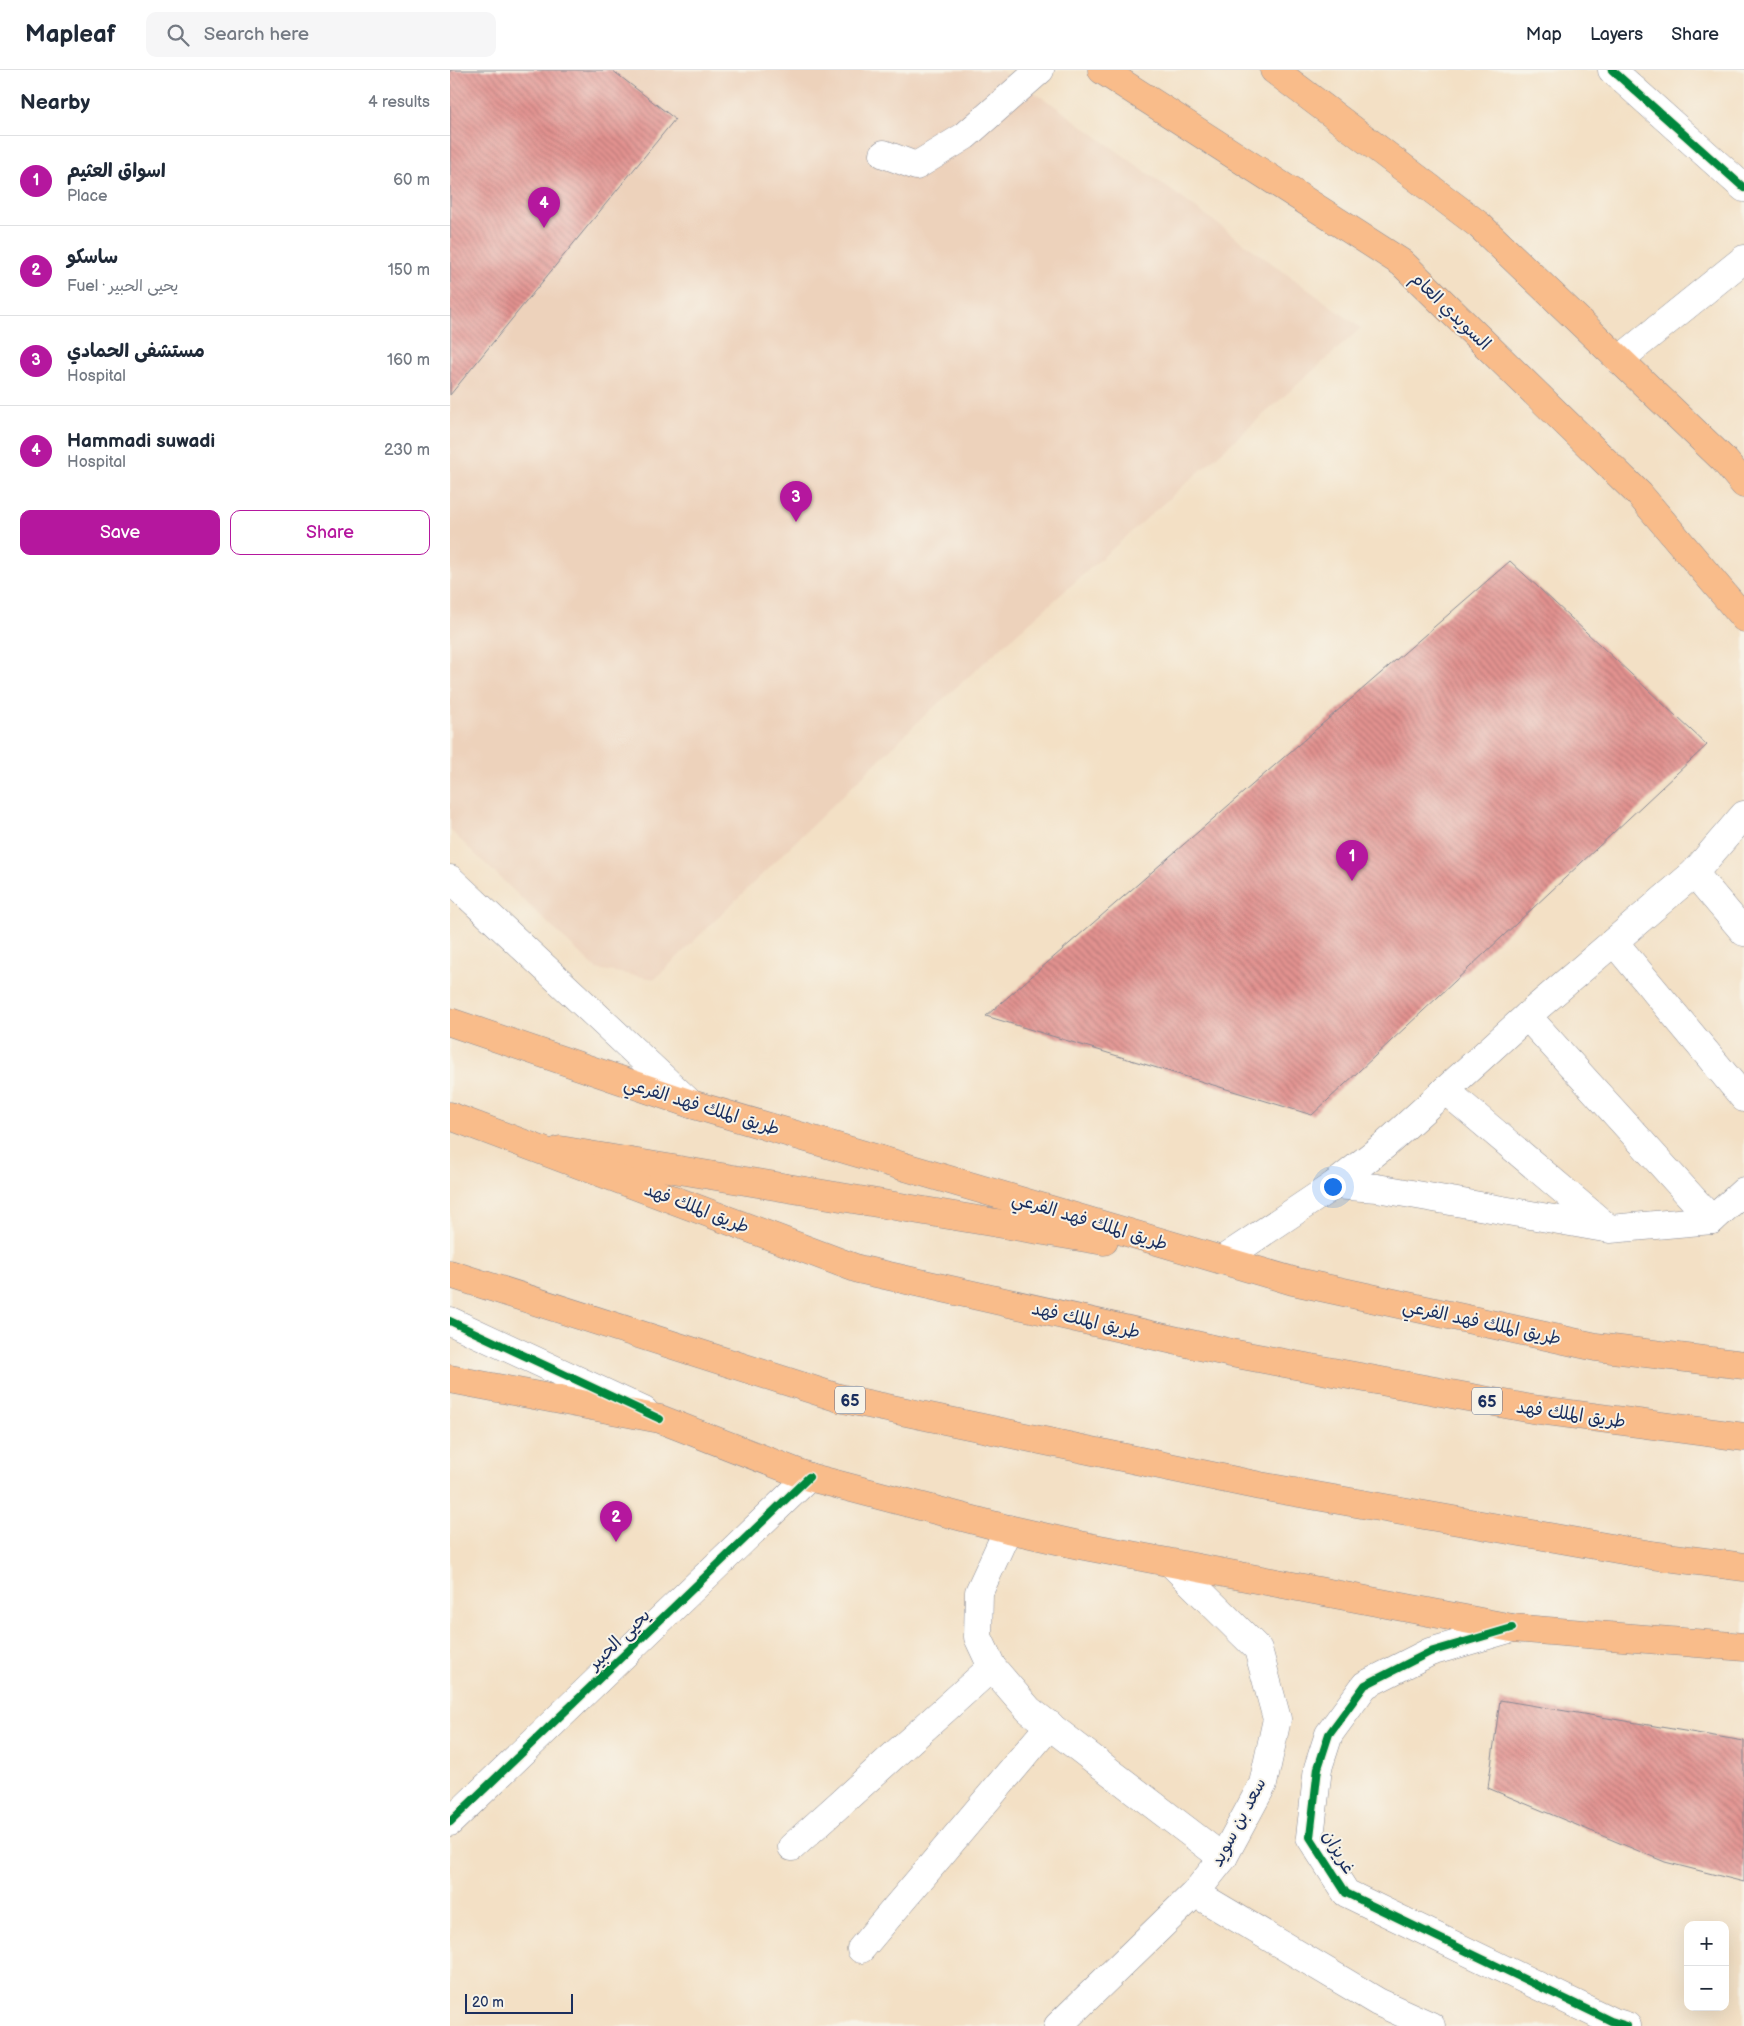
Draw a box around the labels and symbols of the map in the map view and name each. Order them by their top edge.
pin: 4 [528,187,560,228]
street label: السويدي العام [1404,268,1495,357]
pin: 3 [780,481,812,522]
pin: 1 [1336,840,1368,881]
street label: طريق الملك فهد الفرعي [620,1073,782,1145]
your location [1320,1174,1346,1200]
street label: طريق الملك فهد [641,1179,752,1238]
street label: طريق الملك فهد الفرعي [1008,1188,1170,1260]
street label: طريق الملك فهد الفرعي [1400,1295,1563,1354]
street label: طريق الملك فهد [1030,1298,1142,1343]
road number: 65 [835,1386,865,1414]
road number: 65 [1472,1388,1502,1414]
street label: طريق الملك فهد [1515,1396,1627,1433]
pin: 2 [600,1501,632,1542]
street label: يحيى الحبير [582,1605,655,1676]
street label: سعد بن سويد [1206,1774,1271,1870]
street label: غريزان [1318,1827,1359,1878]
scale bar [465,1991,572,2014]

